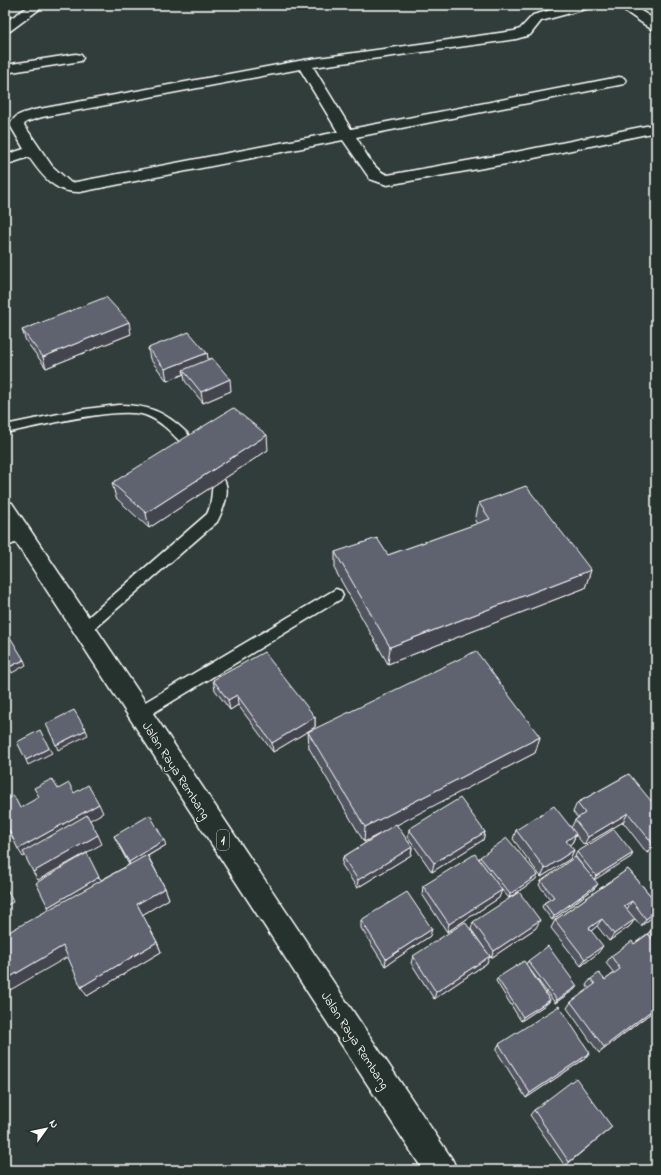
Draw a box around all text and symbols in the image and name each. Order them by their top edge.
street label: Jalan Raya Rembang [136,718,215,824]
road number: 1 [217,830,229,850]
street label: Jalan Raya Rembang [315,988,394,1094]
north arrow [26,1109,66,1149]
text: N [45,1117,62,1132]

